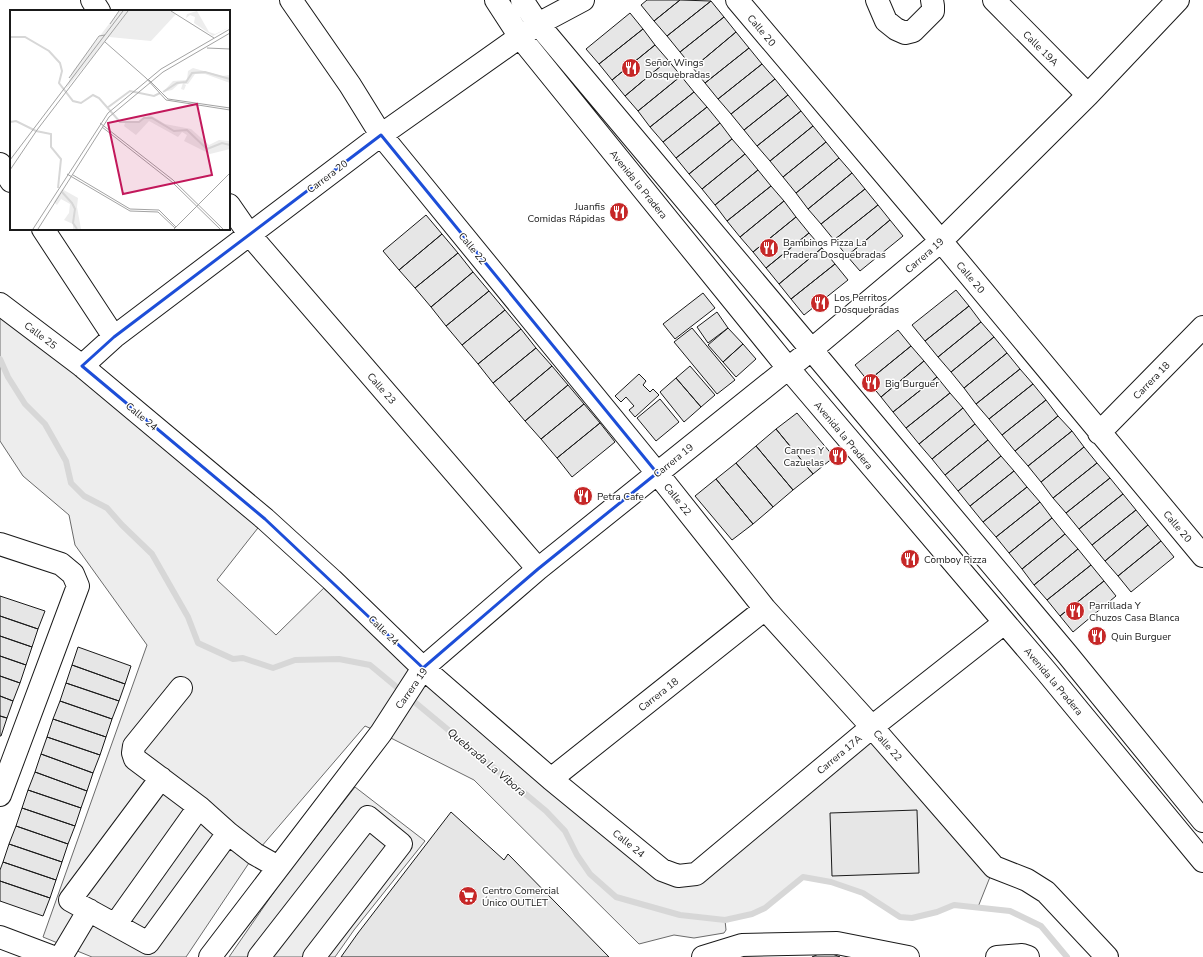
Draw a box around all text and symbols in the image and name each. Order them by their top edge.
inset map [10,10,230,230]
street label: Calle 20 [744,12,779,50]
street label: Calle 19A [1019,28,1062,70]
place label: Señor Wings Dosquebradas [645,56,710,82]
restaurant icon: Señor Wings Dosquebradas [620,57,642,79]
street label: Avenida la Pradera [606,147,670,222]
street label: Carrera 20 [304,157,351,197]
place label: Juanfis Comidas Rápidas [528,200,605,226]
restaurant icon: Juanfis Comidas Rápidas [608,201,630,223]
street label: Calle 22 [455,230,490,268]
street label: Carrera 19 [902,235,947,277]
place label: Bambinos Pizza La Pradera Dosquebradas [783,236,886,262]
restaurant icon: Bambinos Pizza La Pradera Dosquebradas [758,237,780,259]
street label: Calle 20 [953,259,988,297]
place label: Los Perritos Dosquebradas [834,291,899,317]
restaurant icon: Los Perritos Dosquebradas [809,292,831,314]
street label: Calle 25 [21,319,60,353]
street label: Carrera 18 [1130,359,1173,403]
street label: Calle 23 [364,370,399,407]
restaurant icon: Big Burguer [860,372,882,394]
place label: Big Burguer [885,377,939,391]
street label: Calle 24 [122,399,160,434]
street label: Avenida la Pradera [811,399,876,473]
street label: Carrera 19 [651,440,697,481]
place label: Carnes Y Cazuelas [784,444,825,470]
restaurant icon: Carnes Y Cazuelas [827,445,849,467]
street label: Calle 22 [660,480,694,519]
restaurant icon: Petra Cafe [572,485,594,507]
place label: Petra Cafe [597,490,644,504]
street label: Calle 20 [1160,508,1195,546]
restaurant icon: Comboy Pizza [899,548,921,570]
place label: Comboy Pizza [924,553,987,567]
place label: Parrillada Y Chuzos Casa Blanca [1089,599,1180,625]
restaurant icon: Parrillada Y Chuzos Casa Blanca [1064,600,1086,622]
street label: Calle 24 [365,613,402,649]
restaurant icon: Quin Burguer [1086,625,1108,647]
place label: Quin Burguer [1111,630,1172,644]
street label: Avenida la Pradera [1021,645,1086,719]
street label: Carrera 19 [392,665,431,712]
street label: Carrera 18 [636,675,682,715]
water label: Quebrada La Vibora [444,725,529,800]
street label: Calle 22 [870,727,905,764]
street label: Carrera 17A [814,731,866,778]
street label: Calle 24 [609,826,647,861]
place label: Centro Comercial Único OUTLET [482,884,559,910]
supermarket icon: Centro Comercial Único OUTLET [457,885,479,907]

